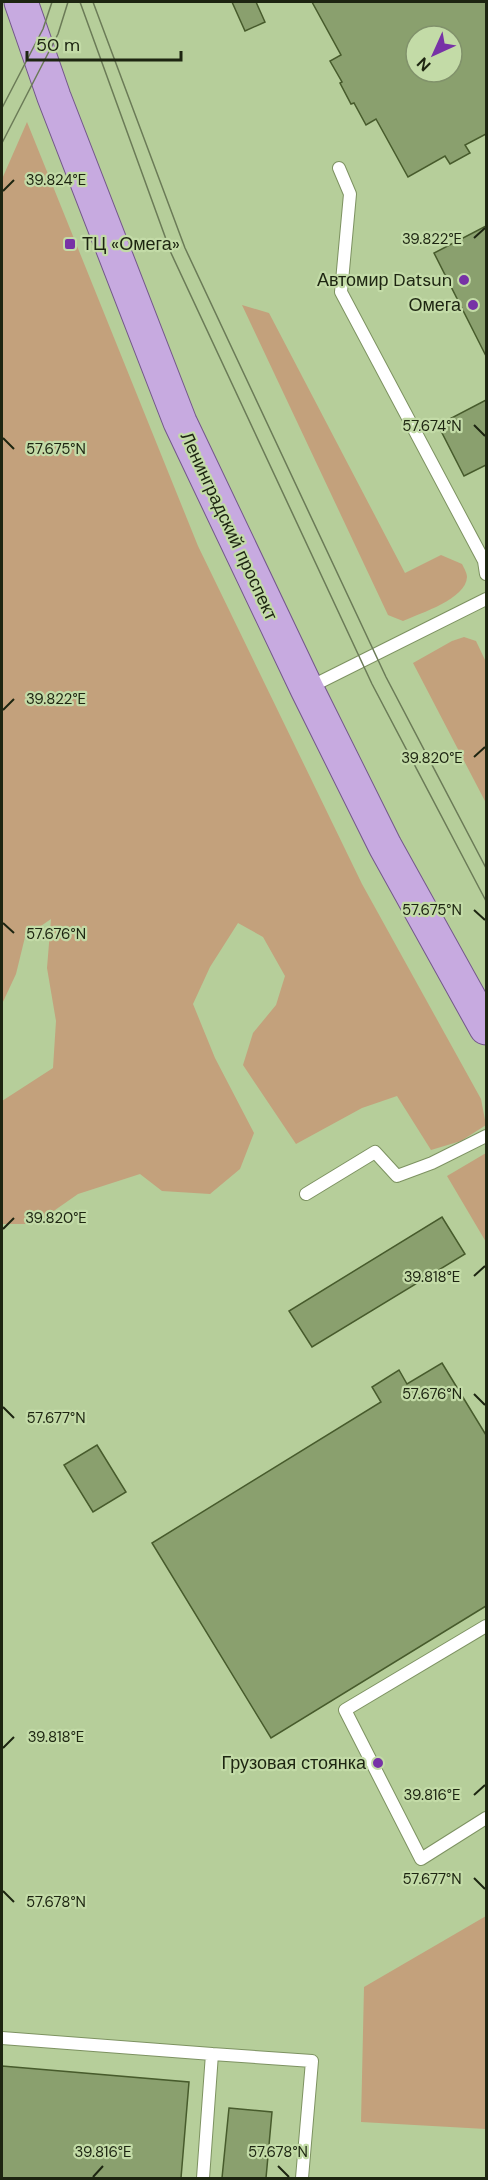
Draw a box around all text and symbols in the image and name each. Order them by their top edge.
scale bar [27,24,182,62]
north arrow [404,24,464,84]
text: 50 m [36,33,80,57]
text: N [412,53,435,76]
text: 39.824°E [26,170,86,190]
text: 39.822°E [402,229,462,249]
place label: ТЦ «Омега» [82,232,180,256]
marker: ТЦ «Омега» [63,237,77,251]
place label: Автомир Datsun [317,268,452,292]
marker: Автомир Datsun [457,273,471,287]
place label: Омега [408,293,462,317]
marker: Омега [466,298,480,312]
text: 57.674°N [402,416,462,436]
street label: Ленинградский проспект [175,428,283,624]
text: 57.675°N [26,439,86,459]
text: 39.822°E [26,689,86,709]
text: 39.820°E [401,748,463,768]
text: 57.675°N [402,900,462,920]
text: 57.676°N [26,924,86,944]
text: 39.820°E [25,1208,87,1228]
text: 39.818°E [404,1267,460,1287]
text: 57.676°N [402,1384,462,1404]
text: 57.677°N [26,1408,86,1428]
text: 39.818°E [28,1727,84,1747]
place label: Грузовая стоянка [221,1751,367,1775]
marker: Грузовая стоянка [371,1756,385,1770]
text: 39.816°E [404,1785,460,1805]
text: 57.677°N [402,1869,462,1889]
text: 57.678°N [26,1892,86,1912]
text: 39.816°E [75,2142,131,2162]
text: 57.678°N [248,2142,308,2162]

